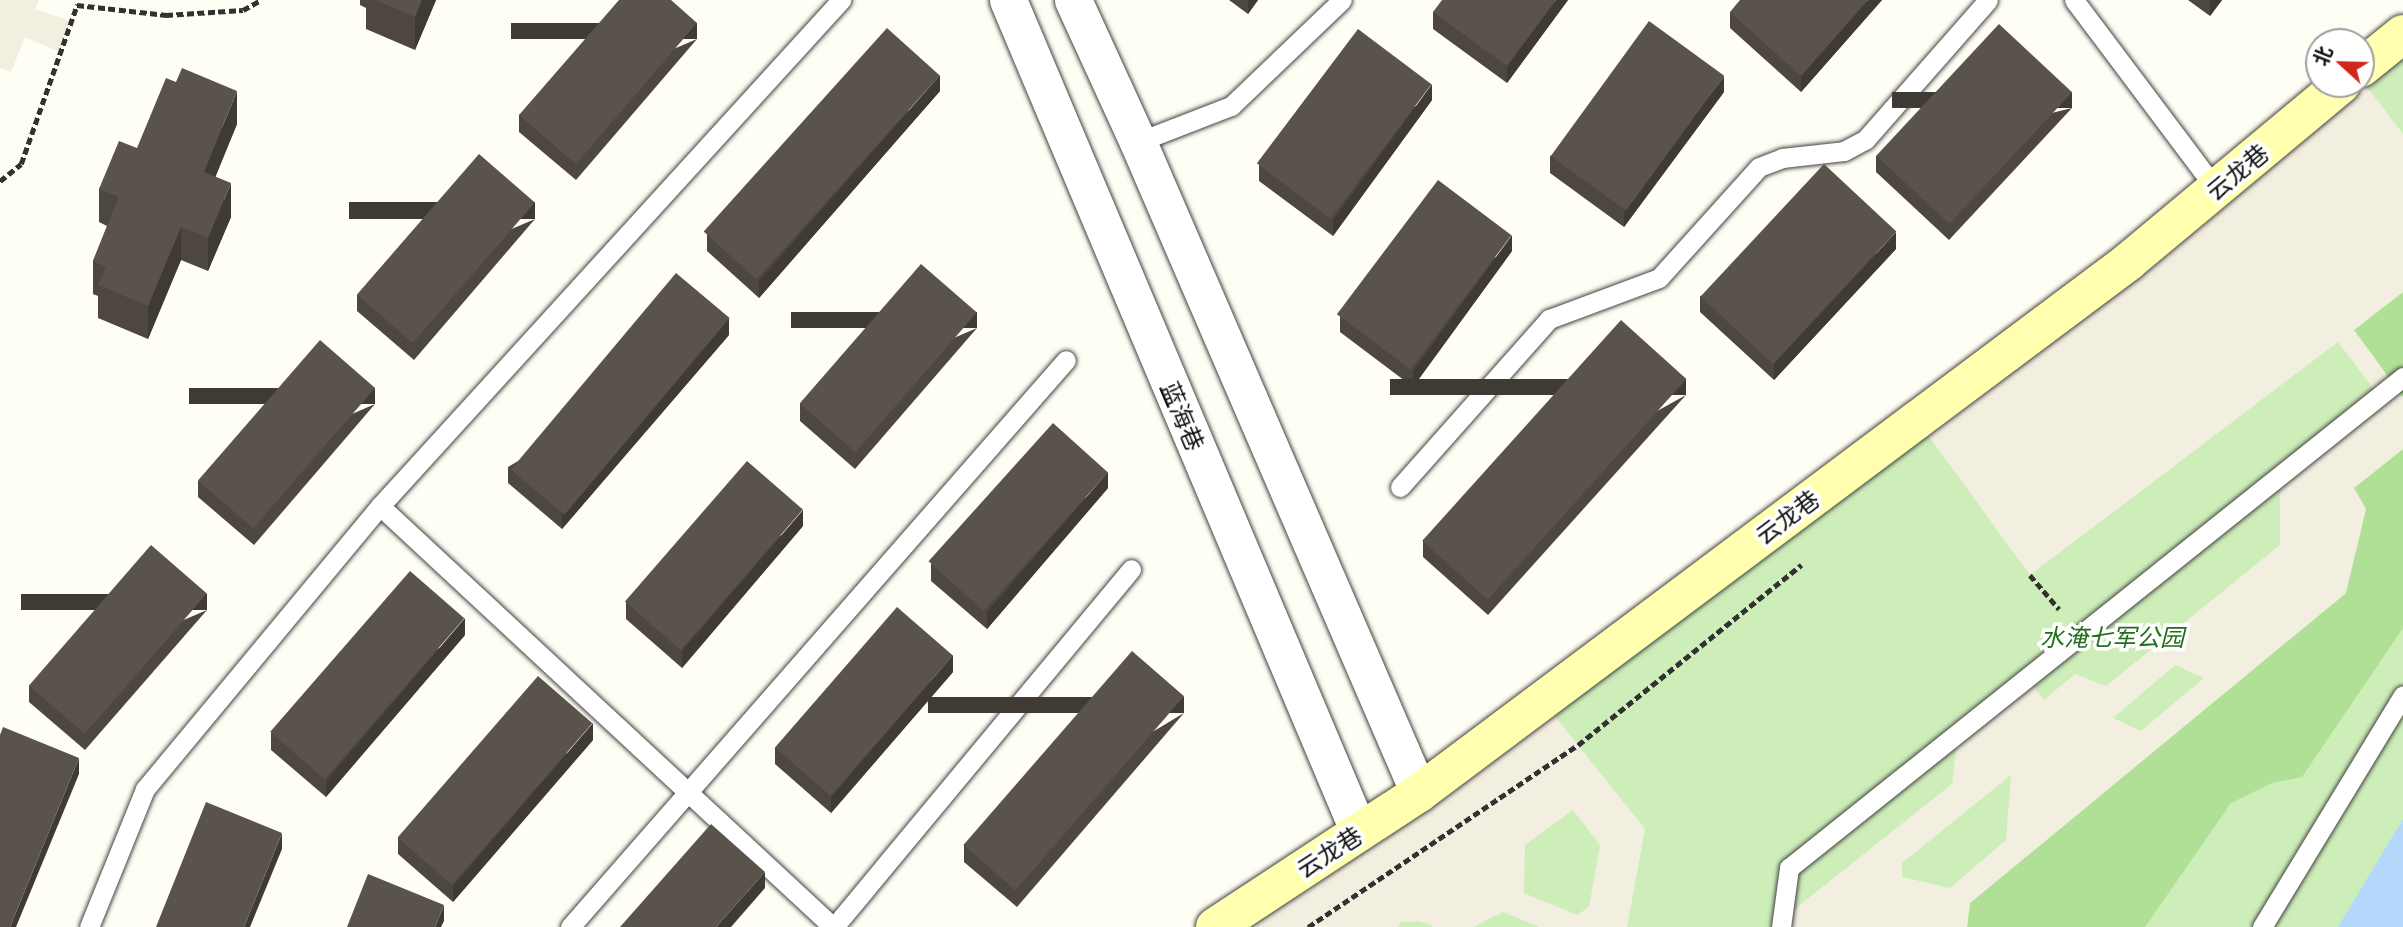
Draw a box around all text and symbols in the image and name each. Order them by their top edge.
north arrow [2305,28,2375,98]
text: 北 [2307,42,2338,70]
street label: 云龙巷 [2200,138,2274,206]
street label: 蓝海巷 [1156,377,1210,455]
street label: 云龙巷 [1750,484,1824,550]
park label: 水淹七军公园 [2040,623,2184,651]
street label: 云龙巷 [1291,820,1367,884]

